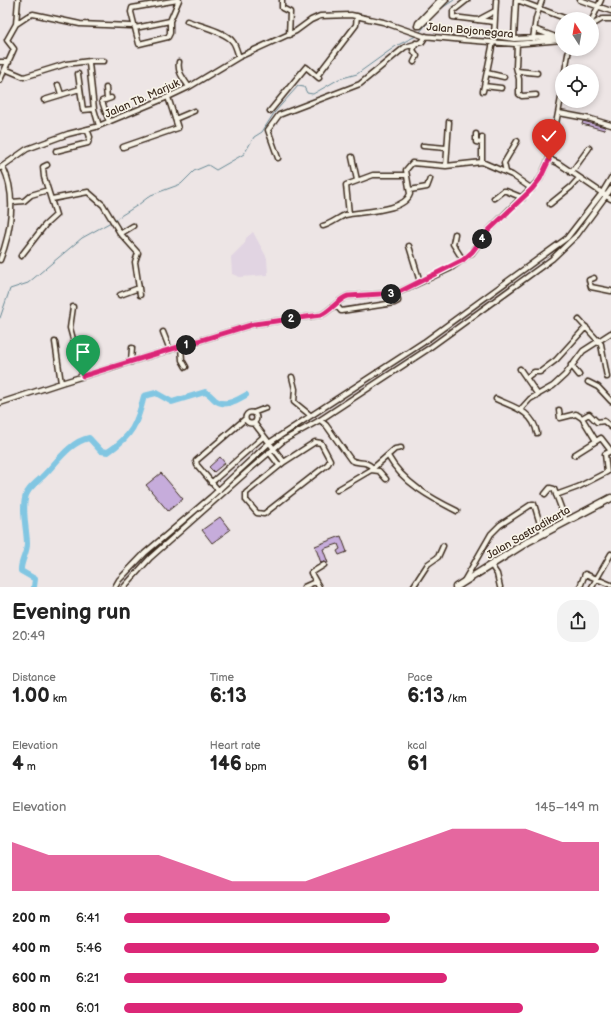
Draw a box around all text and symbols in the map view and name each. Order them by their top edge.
north arrow [555,12,599,56]
map controls [555,12,599,108]
street label: Jalan Bojonegara [426,20,514,41]
button: locate [555,64,599,108]
street label: Jalan Tb. Marjuk [103,76,182,121]
pin [532,119,566,160]
icon: check [538,125,560,147]
pin: 4 [472,229,492,249]
text: 4 [479,232,485,245]
pin: 3 [381,284,401,304]
text: 3 [388,287,394,300]
pin: 2 [281,309,301,329]
text: 2 [288,312,294,325]
pin [66,335,100,376]
pin: 1 [176,335,196,355]
text: 1 [184,338,188,351]
icon: arrive [72,341,94,363]
street label: Jalan Sastradikarta [484,503,572,562]
text: Evening run [12,599,131,626]
button: share [557,600,599,642]
text: 20:49 [12,628,45,644]
text: Distance [12,671,56,684]
text: Time [210,671,234,684]
text: Pace [407,671,432,684]
text: 1.00 [12,684,50,708]
text: 6:13 [210,684,247,708]
text: 6:13 [407,684,444,708]
text: km [50,692,67,705]
text: /km [444,692,467,705]
text: Elevation [12,739,58,752]
text: Heart rate [210,739,260,752]
text: kcal [407,739,427,752]
text: 4 [12,752,24,776]
text: 146 [210,752,242,776]
text: 61 [407,752,428,776]
text: m [24,760,36,773]
text: bpm [242,760,267,773]
text: Elevation [12,799,66,815]
text: 145–149 m [535,799,599,815]
text: 200 m [12,910,50,926]
text: 6:41 [76,910,100,926]
text: 400 m [12,940,50,956]
text: 5:46 [76,940,102,956]
text: 600 m [12,970,51,986]
text: 6:21 [76,970,99,986]
text: 800 m [12,1000,51,1016]
text: 6:01 [76,1000,99,1016]

